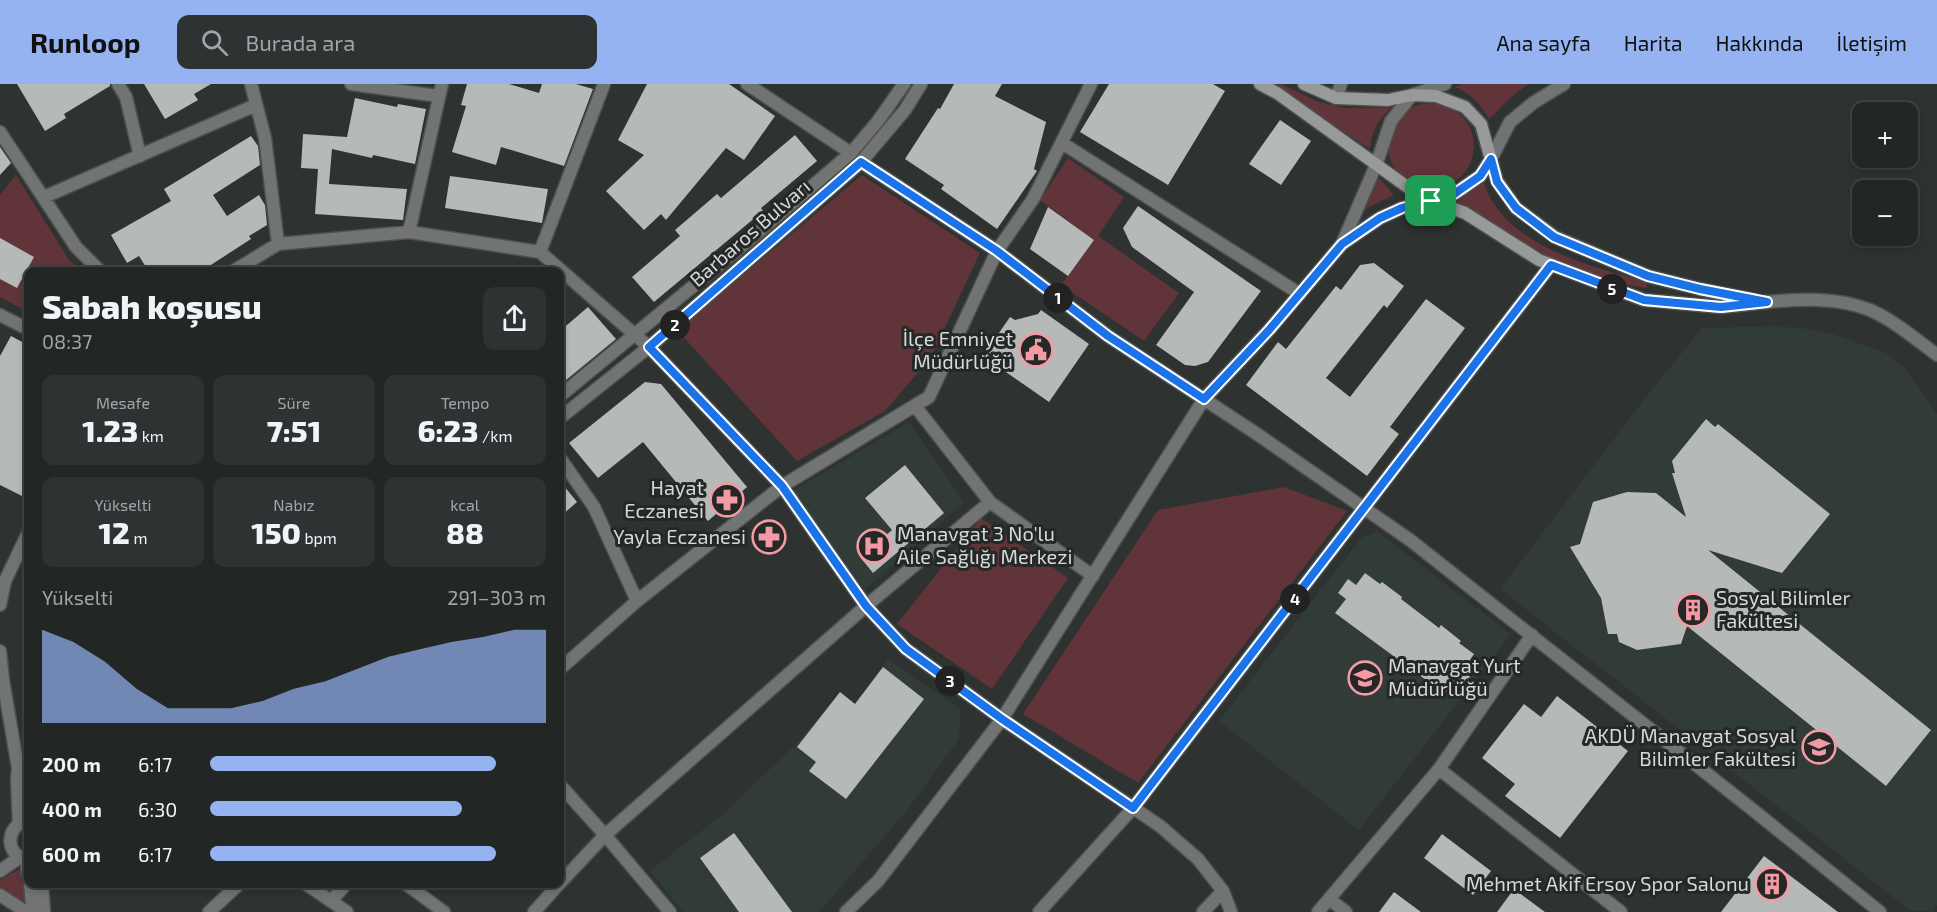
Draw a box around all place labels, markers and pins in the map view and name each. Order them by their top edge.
pin [1405,175,1456,226]
pin: 5 [1597,274,1627,304]
pin: 1 [1043,283,1073,313]
pin: 2 [660,310,690,340]
place label: İlçe Emniyet Müdürlüğü [903,326,1013,373]
public building icon: İlçe Emniyet Müdürlüğü [1018,332,1054,368]
place label: Hayat Eczanesi [624,475,704,522]
pharmacy icon: Hayat Eczanesi [709,482,745,518]
pharmacy icon: Yayla Eczanesi [751,519,787,555]
place label: Manavgat 3 No'lu Aile Sağlığı Merkezi [897,521,1073,568]
place label: Yayla Eczanesi [613,524,746,548]
hospital icon: Manavgat 3 No'lu Aile Sağlığı Merkezi [856,528,892,564]
pin: 4 [1280,584,1310,614]
place label: Sosyal Bilimler Fakültesi [1716,585,1851,632]
building icon: Sosyal Bilimler Fakültesi [1675,592,1711,628]
place label: Manavgat Yurt Müdürlüğü [1388,653,1521,700]
school or university icon: Manavgat Yurt Müdürlüğü [1347,660,1383,696]
pin: 3 [935,666,965,696]
place label: AKDÜ Manavgat Sosyal Bilimler Fakültesi [1585,723,1796,770]
school or university icon: AKDÜ Manavgat Sosyal Bilimler Fakültesi [1801,729,1837,765]
building icon: Mehmet Akif Ersoy Spor Salonu [1754,866,1790,902]
place label: Mehmet Akif Ersoy Spor Salonu [1466,871,1749,895]

